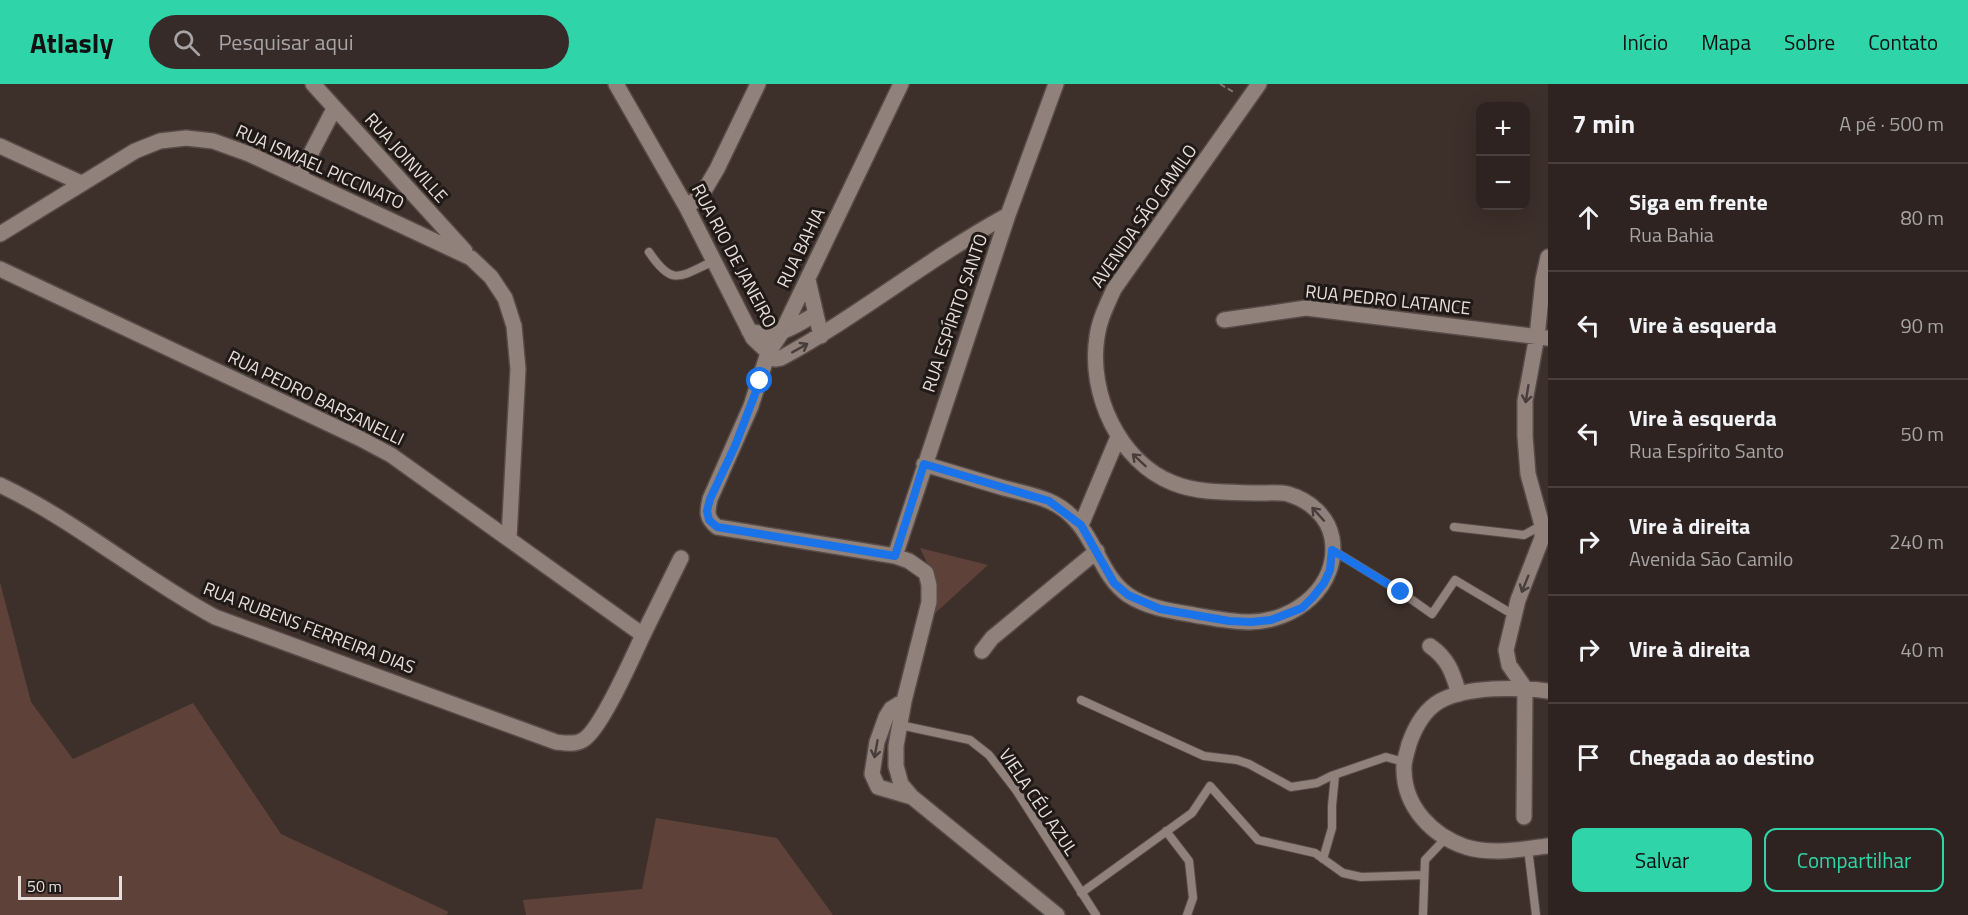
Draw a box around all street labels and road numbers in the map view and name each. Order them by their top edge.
street label: RUA JOINVILLE [359,107,454,209]
street label: RUA ISMAEL PICCINATO [232,117,409,216]
street label: AVENIDA SÃO CAMILO [1084,139,1203,293]
street label: RUA RIO DE JANEIRO [685,179,784,333]
street label: RUA BAHIA [770,203,832,292]
street label: RUA ESPÍRITO SANTO [915,230,994,396]
street label: RUA PEDRO LATANCE [1304,277,1472,322]
street label: RUA PEDRO BARSANELLI [223,343,409,452]
street label: RUA RUBENS FERREIRA DIAS [199,575,419,680]
street label: VIELA CÉU AZUL [993,743,1085,861]

